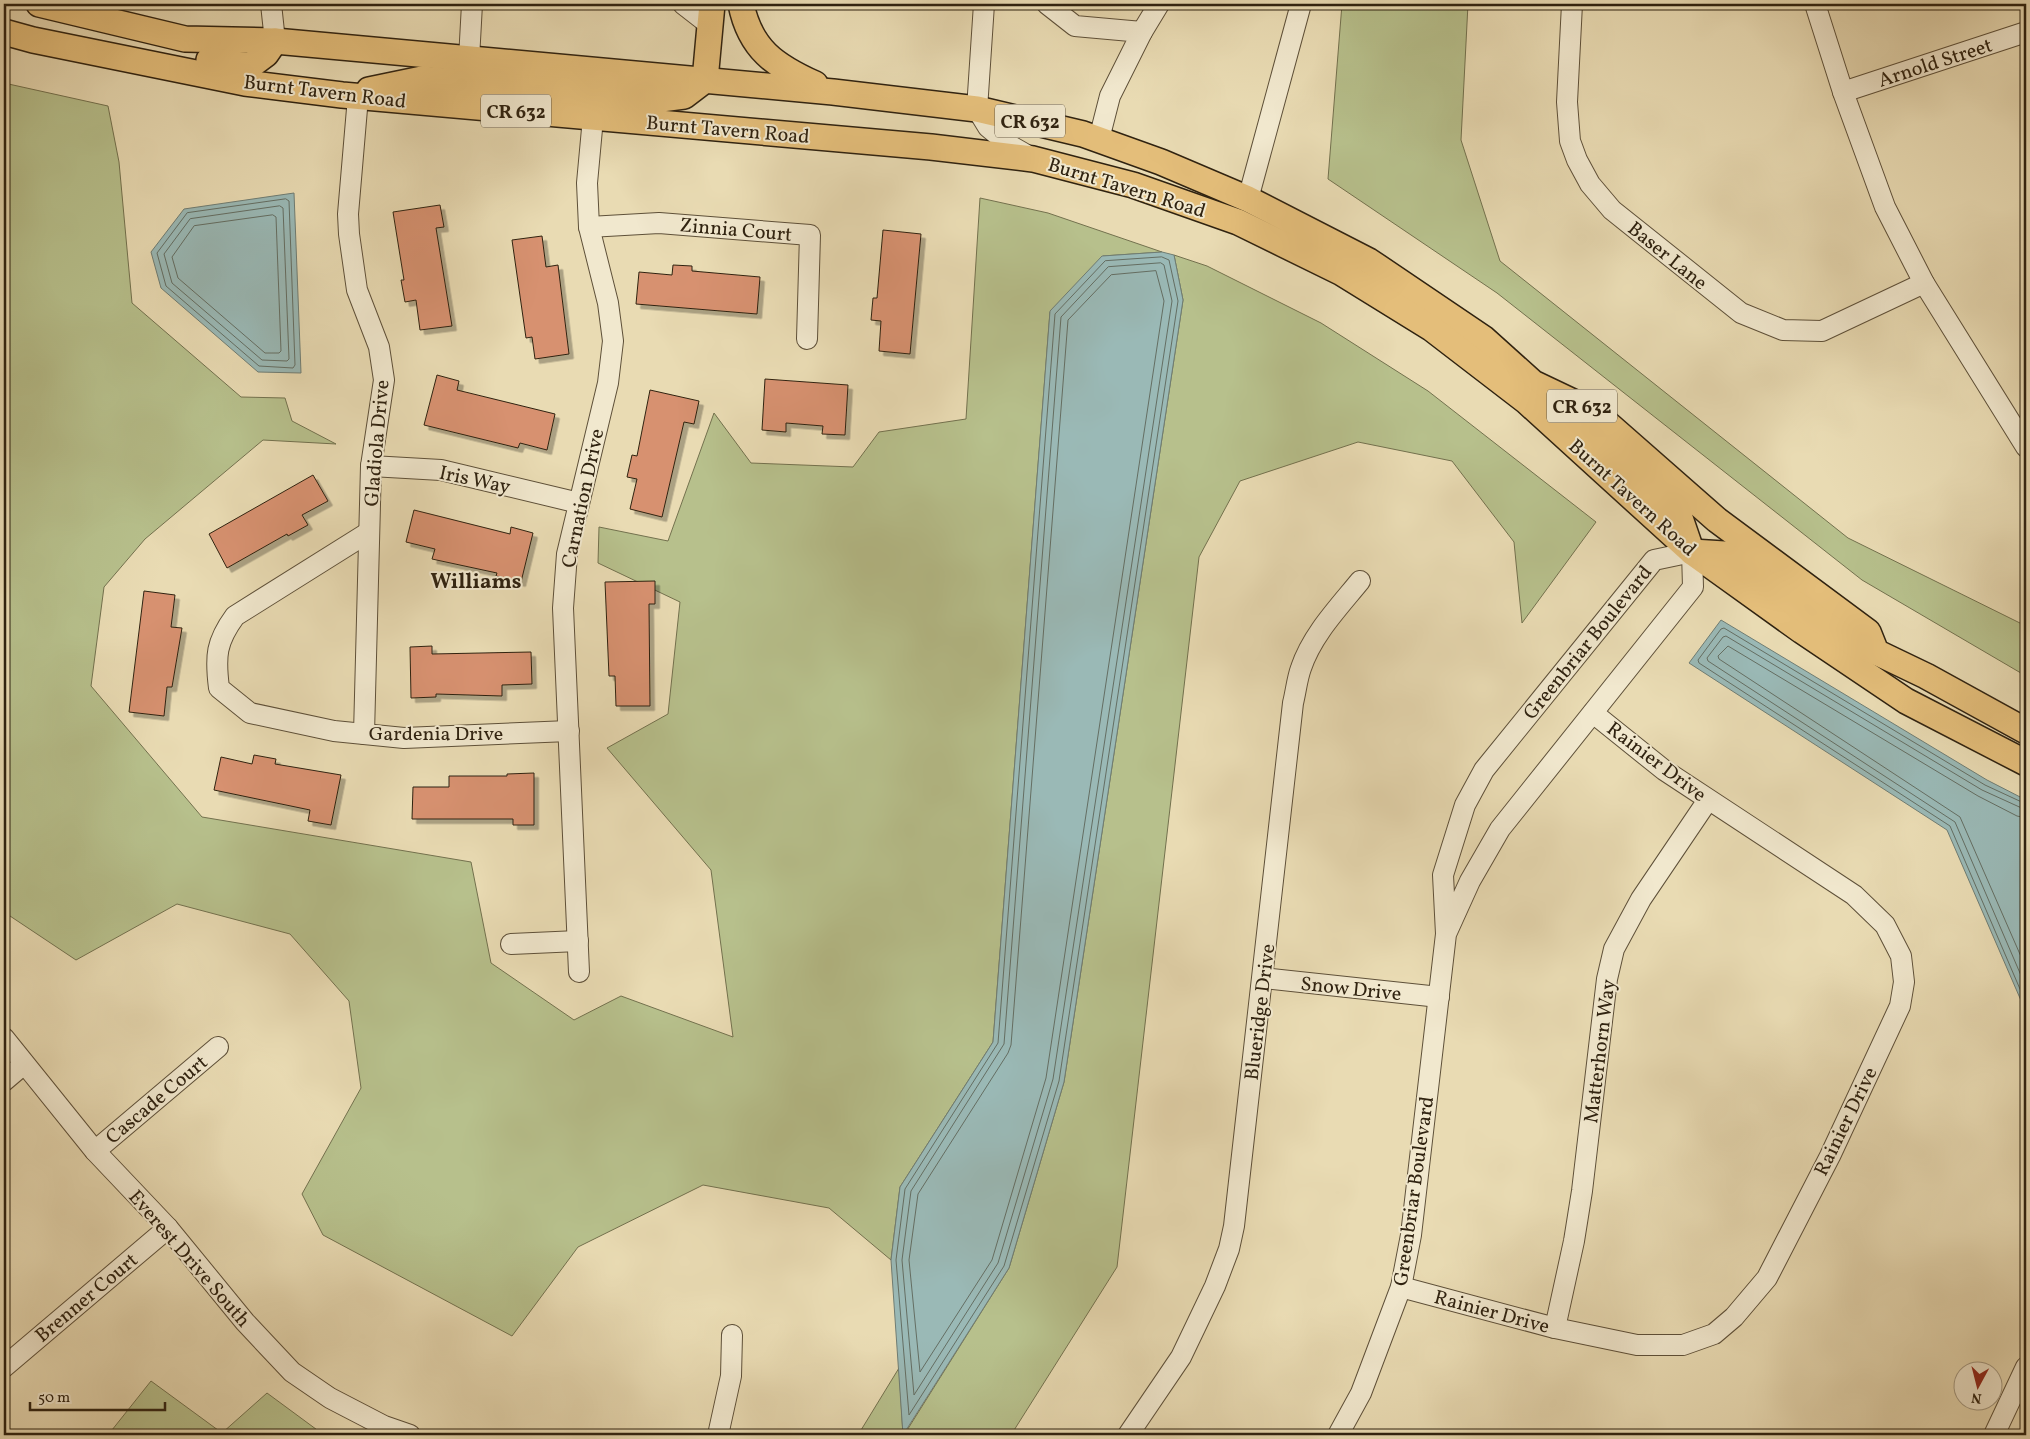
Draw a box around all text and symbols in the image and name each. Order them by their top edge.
street label: Arnold Street [1875,32,1996,96]
street label: Burnt Tavern Road [242,69,408,117]
road number: CR 632 [481,94,551,128]
road number: CR 632 [995,104,1065,138]
street label: Burnt Tavern Road [645,110,811,152]
street label: Burnt Tavern Road [1044,152,1209,226]
street label: Zinnia Court [678,212,793,250]
street label: Baser Lane [1621,216,1713,297]
street label: Gladiola Drive [359,379,397,508]
road number: CR 632 [1547,390,1617,422]
street label: Carnation Drive [556,426,612,571]
street label: Burnt Tavern Road [1561,433,1702,564]
street label: Iris Way [436,460,513,502]
street label: Greenbriar Boulevard [1517,560,1660,726]
district label: Williams [431,568,521,597]
street label: Rainier Drive [1600,716,1711,809]
street label: Gardenia Drive [369,721,503,749]
street label: Blueridge Drive [1239,942,1283,1082]
street label: Snow Drive [1299,971,1403,1009]
street label: Matterhorn Way [1578,977,1624,1125]
street label: Cascade Court [100,1049,214,1152]
street label: Rainier Drive [1808,1063,1885,1181]
street label: Greenbriar Boulevard [1388,1095,1442,1288]
street label: Everest Drive South [121,1184,256,1334]
street label: Brenner Court [30,1247,145,1350]
street label: Rainier Drive [1431,1284,1552,1342]
north arrow [1952,1362,2002,1412]
scale bar [30,1379,165,1411]
text: N [1970,1387,1983,1407]
text: 50 m [38,1388,70,1409]

